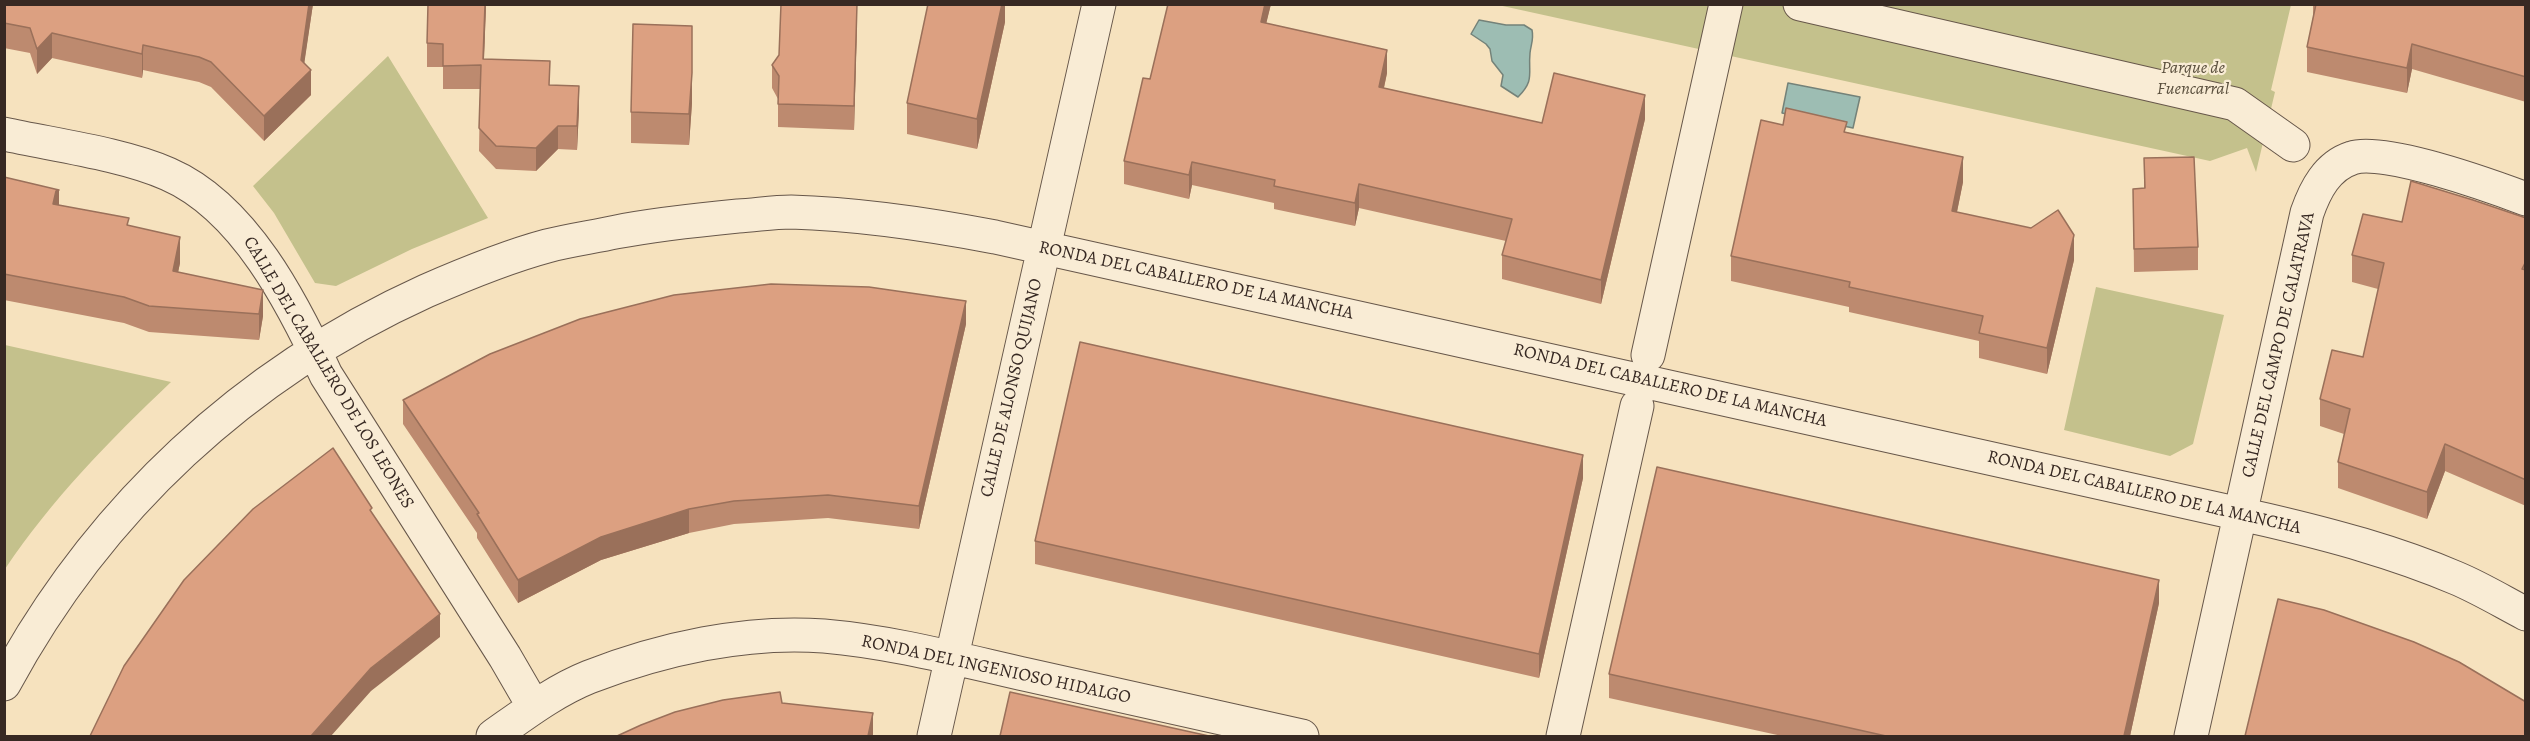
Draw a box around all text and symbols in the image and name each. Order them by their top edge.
park label: Parque de Fuencarral [2157,58,2229,100]
street label: CALLE DEL CAMPO DE CALATRAVA [2238,210,2320,480]
street label: CALLE DEL CABALLERO DE LOS LEONES [238,233,418,513]
street label: RONDA DEL CABALLERO DE LA MANCHA [1037,237,1355,325]
street label: CALLE DE ALONSO QUIJANO [976,276,1048,500]
street label: RONDA DEL CABALLERO DE LA MANCHA [1511,339,1829,433]
street label: RONDA DEL CABALLERO DE LA MANCHA [1985,446,2303,540]
street label: RONDA DEL INGENIOSO HIDALGO [859,631,1133,709]

